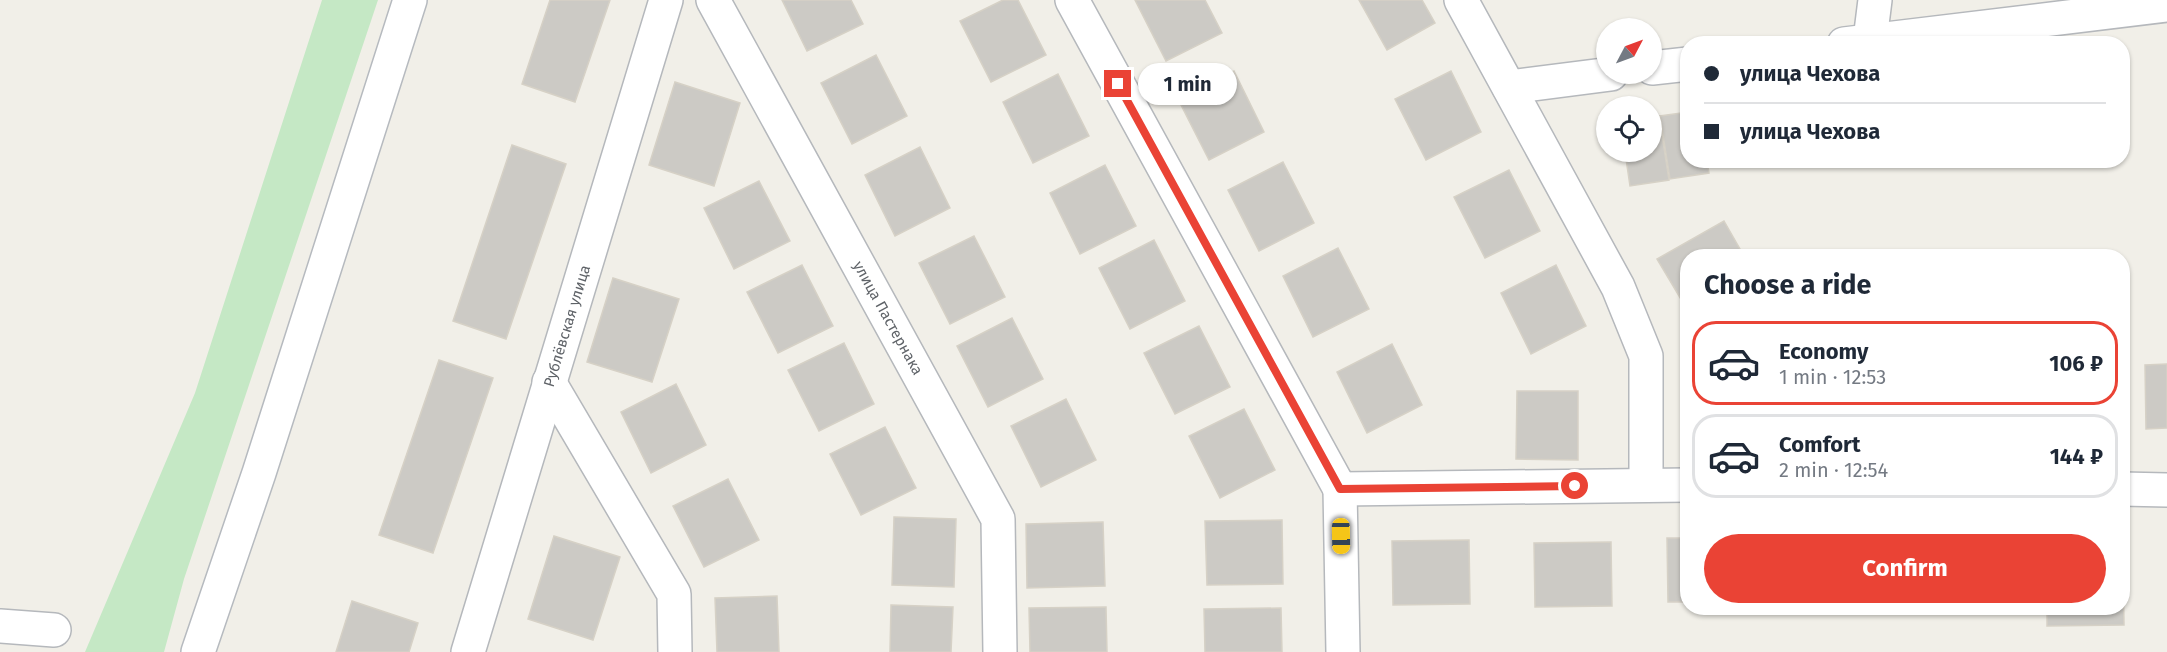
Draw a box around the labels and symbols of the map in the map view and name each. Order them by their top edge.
north arrow [1596,18,1662,84]
callout: 1 min [1139,63,1238,105]
route end [1104,70,1131,97]
street label: улица Пастернака [849,258,927,378]
street label: Рублёвская улица [540,263,594,389]
route start [1561,472,1588,499]
car [1332,518,1350,554]

